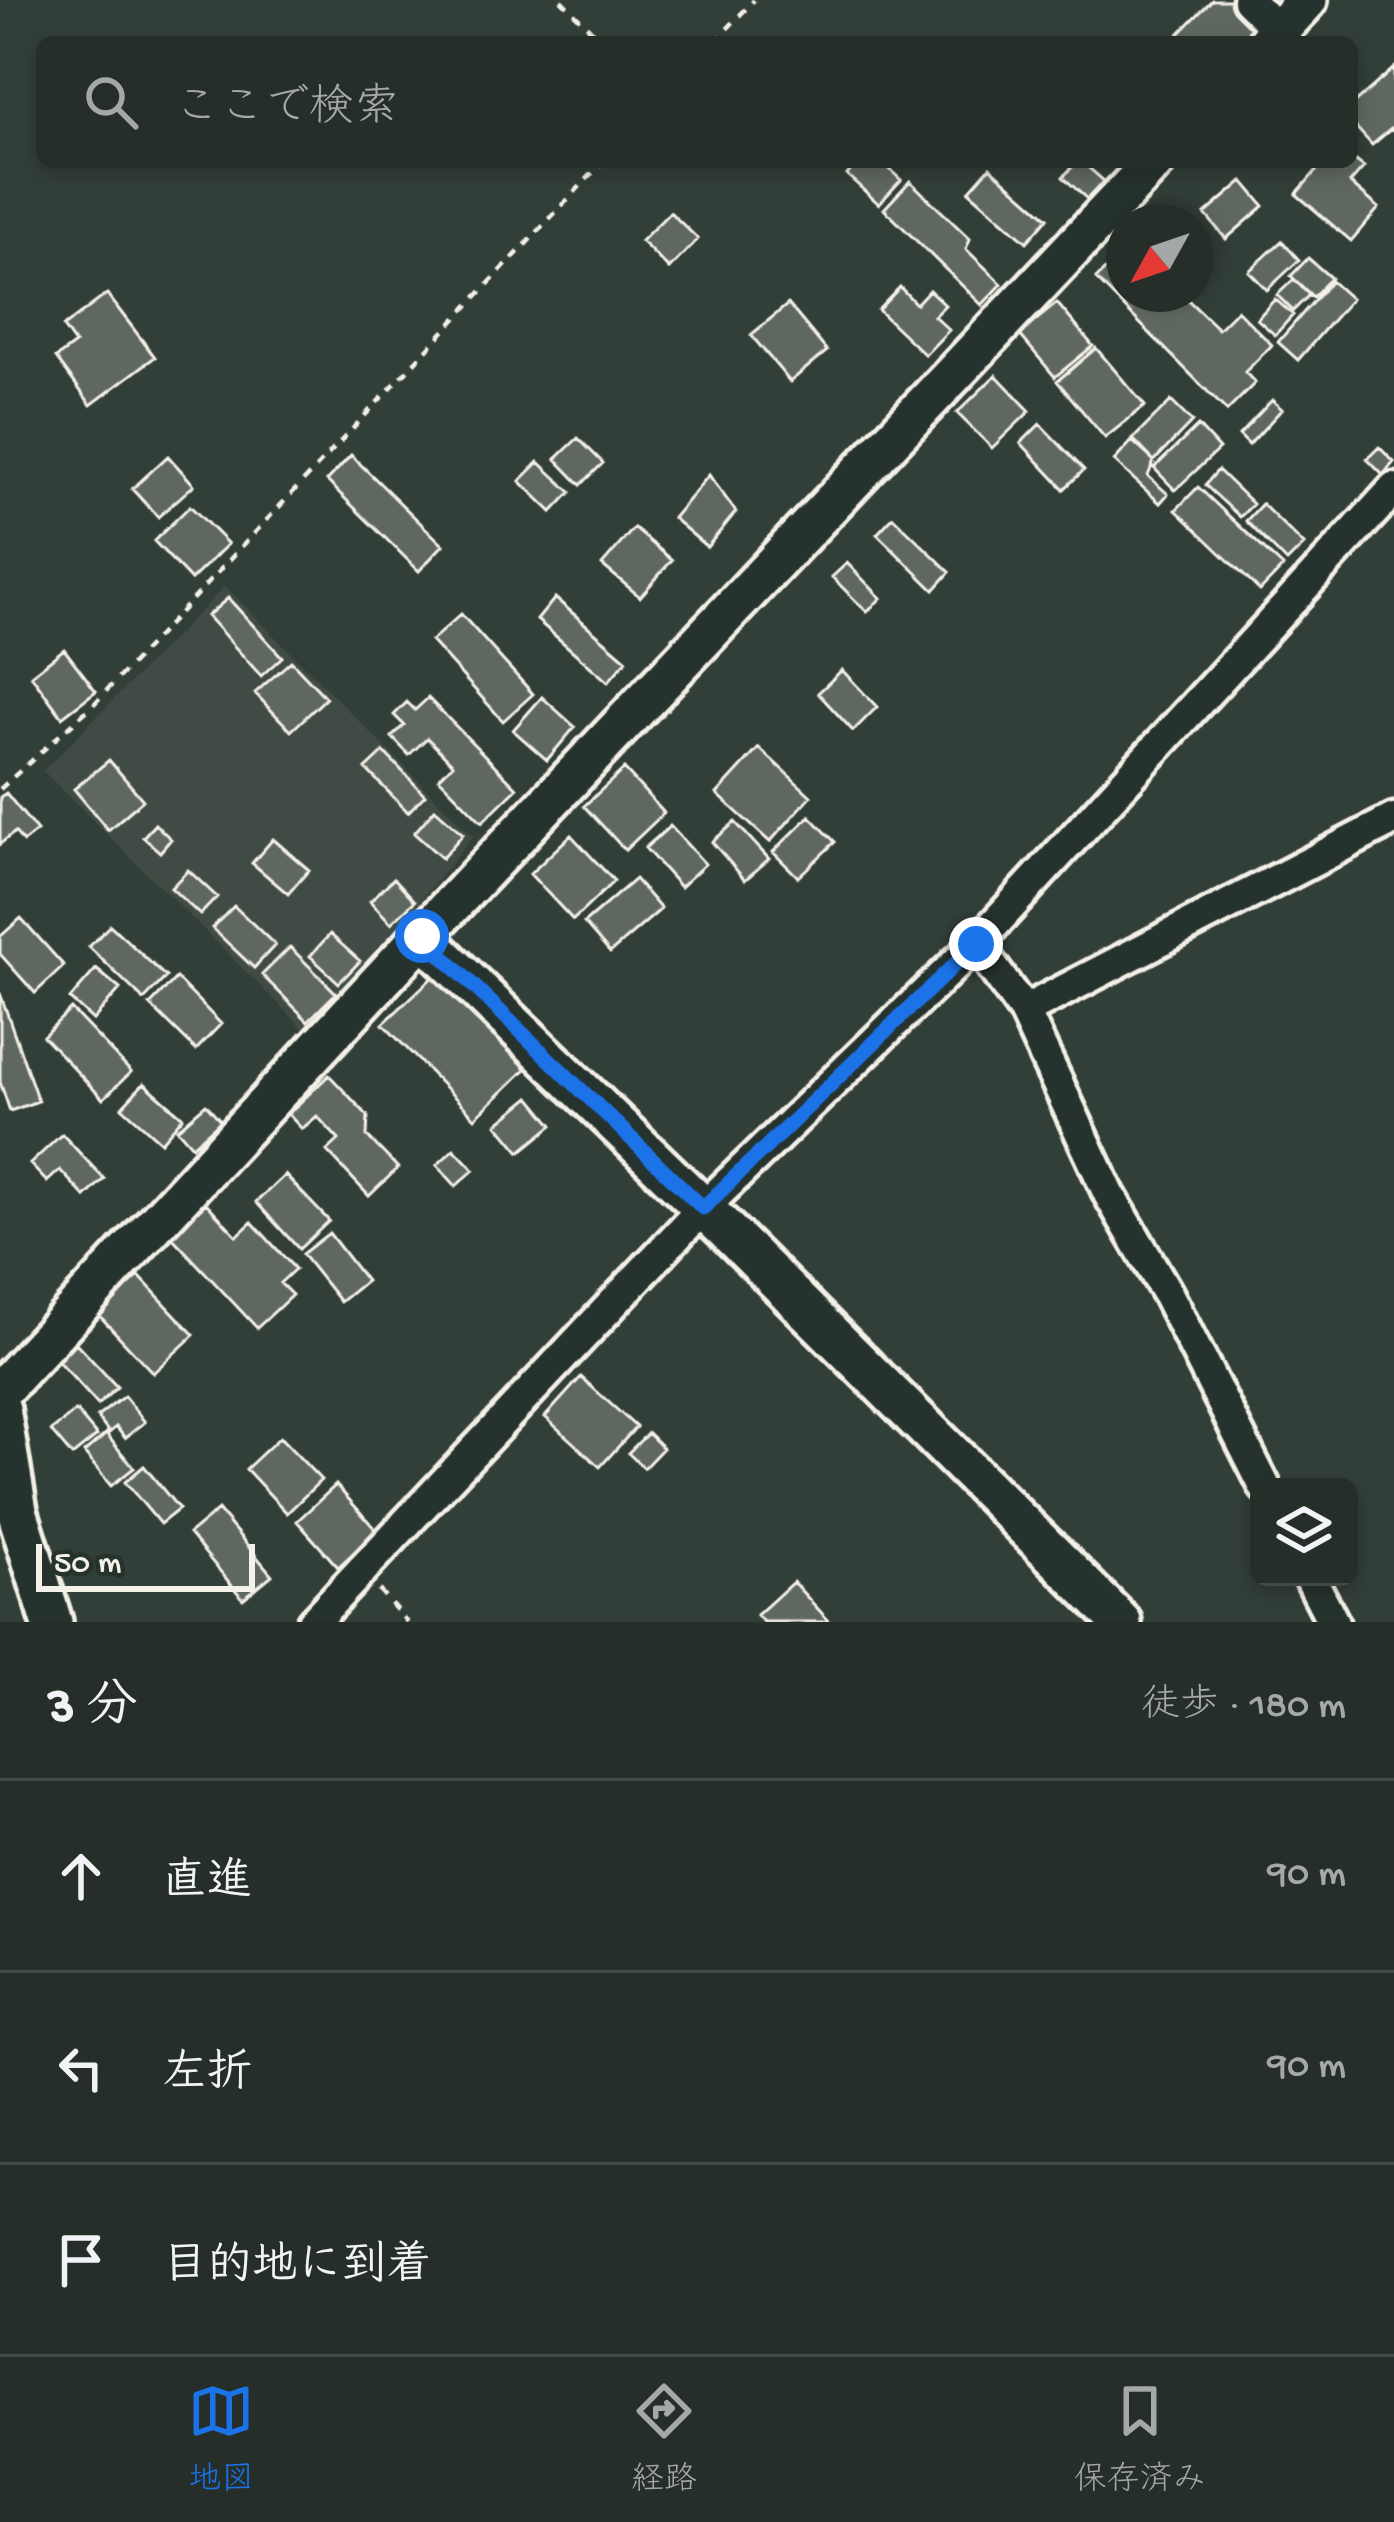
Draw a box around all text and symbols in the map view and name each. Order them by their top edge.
search box [36,36,1358,168]
icon: search [78,69,144,135]
text: ここで検索 [174,84,399,137]
north arrow [1106,204,1214,312]
route start [395,909,449,963]
route end [949,917,1003,971]
map controls [1250,1478,1358,1586]
button: layers [1250,1478,1358,1586]
scale bar [36,1538,255,1591]
text: 50 m [54,1546,121,1584]
text: 3 分 [48,1680,138,1740]
text: 徒歩 · 180 m [1141,1685,1346,1731]
icon: ahead [48,1843,114,1909]
text: 90 m [1267,1853,1346,1899]
text: 直進 [162,1858,252,1911]
icon: left [48,2035,114,2101]
text: 90 m [1267,2045,1346,2091]
text: 左折 [162,2050,252,2103]
icon: arrive [48,2227,114,2293]
text: 目的地に到着 [162,2242,432,2295]
tab: 地図 [188,2378,254,2501]
tab: 経路 [631,2378,697,2501]
tab: 保存済み [1074,2378,1206,2501]

